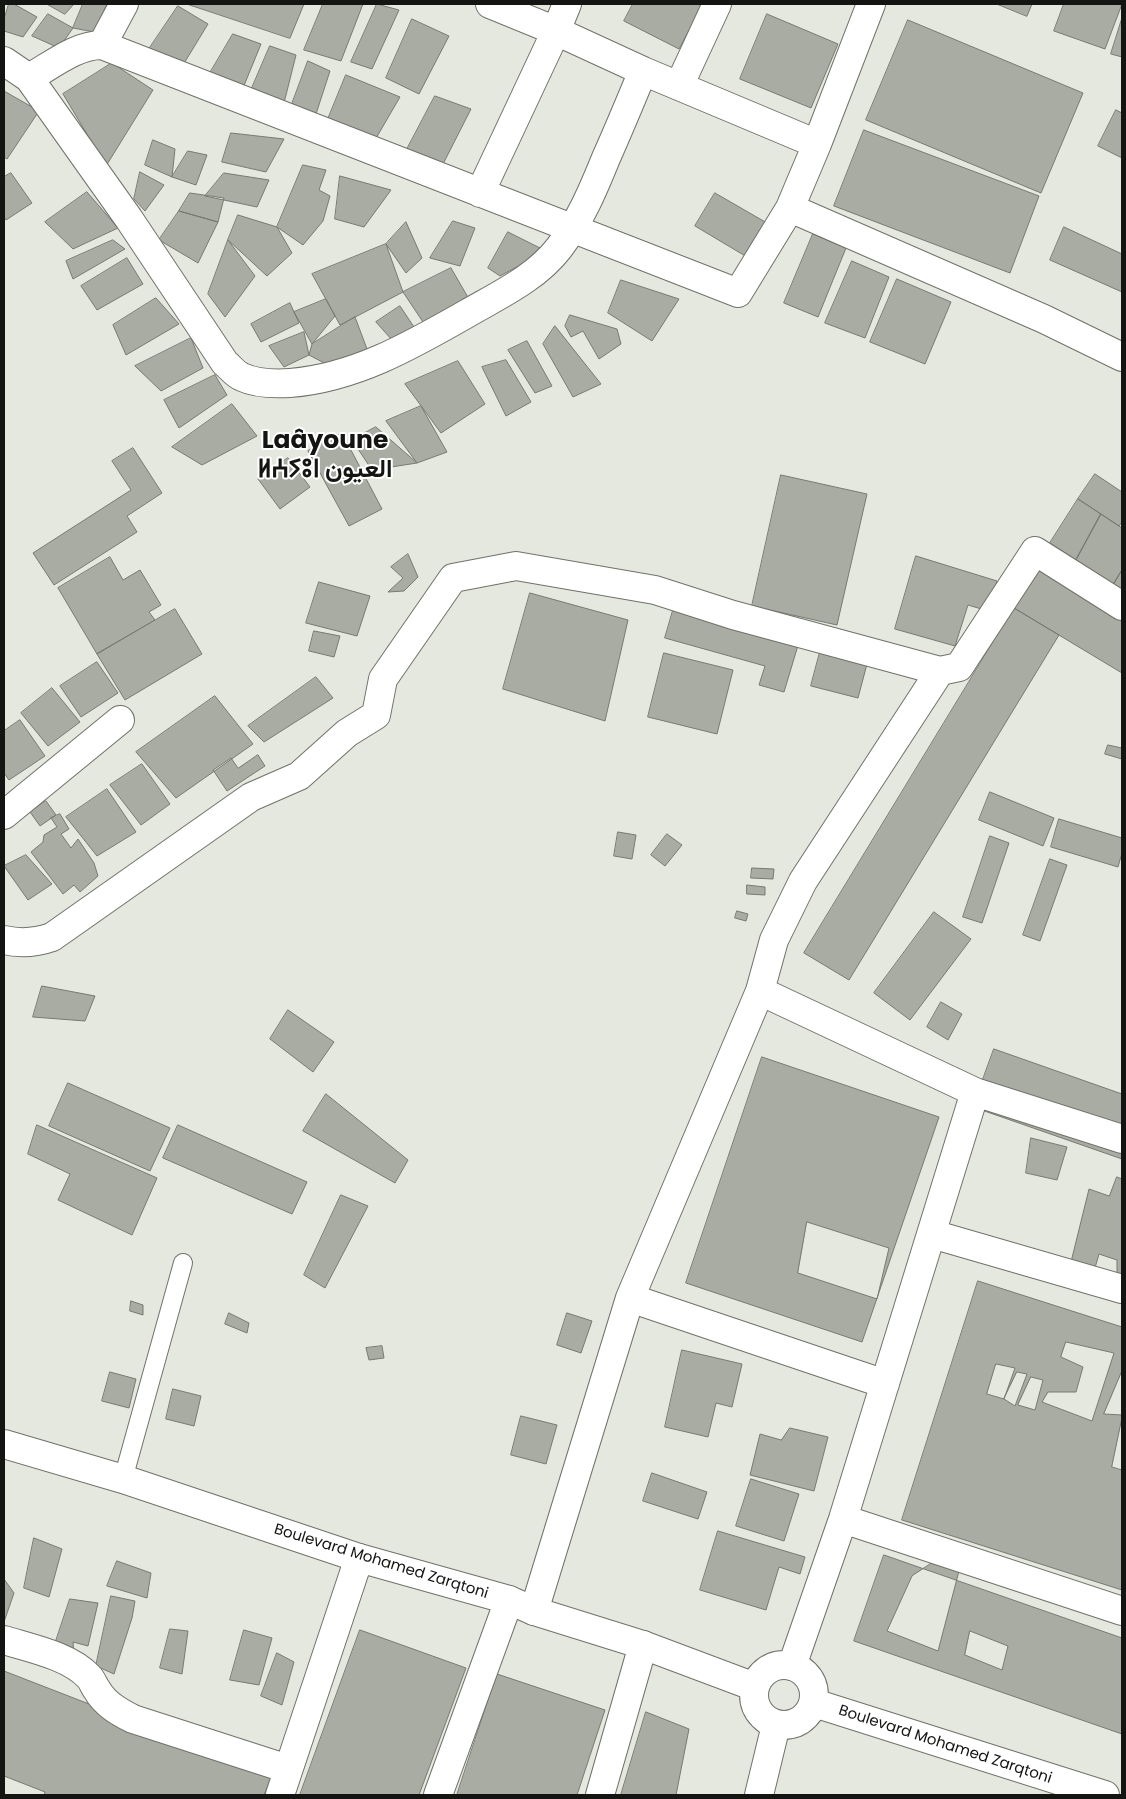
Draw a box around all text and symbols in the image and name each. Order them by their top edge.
district label: Laâyoune ⵍⵄⵢⵓⵏ العيون [258,427,392,486]
street label: Boulevard Mohamed Zarqtoni [272,1521,490,1603]
street label: Boulevard Mohamed Zarqtoni [836,1702,1054,1788]

